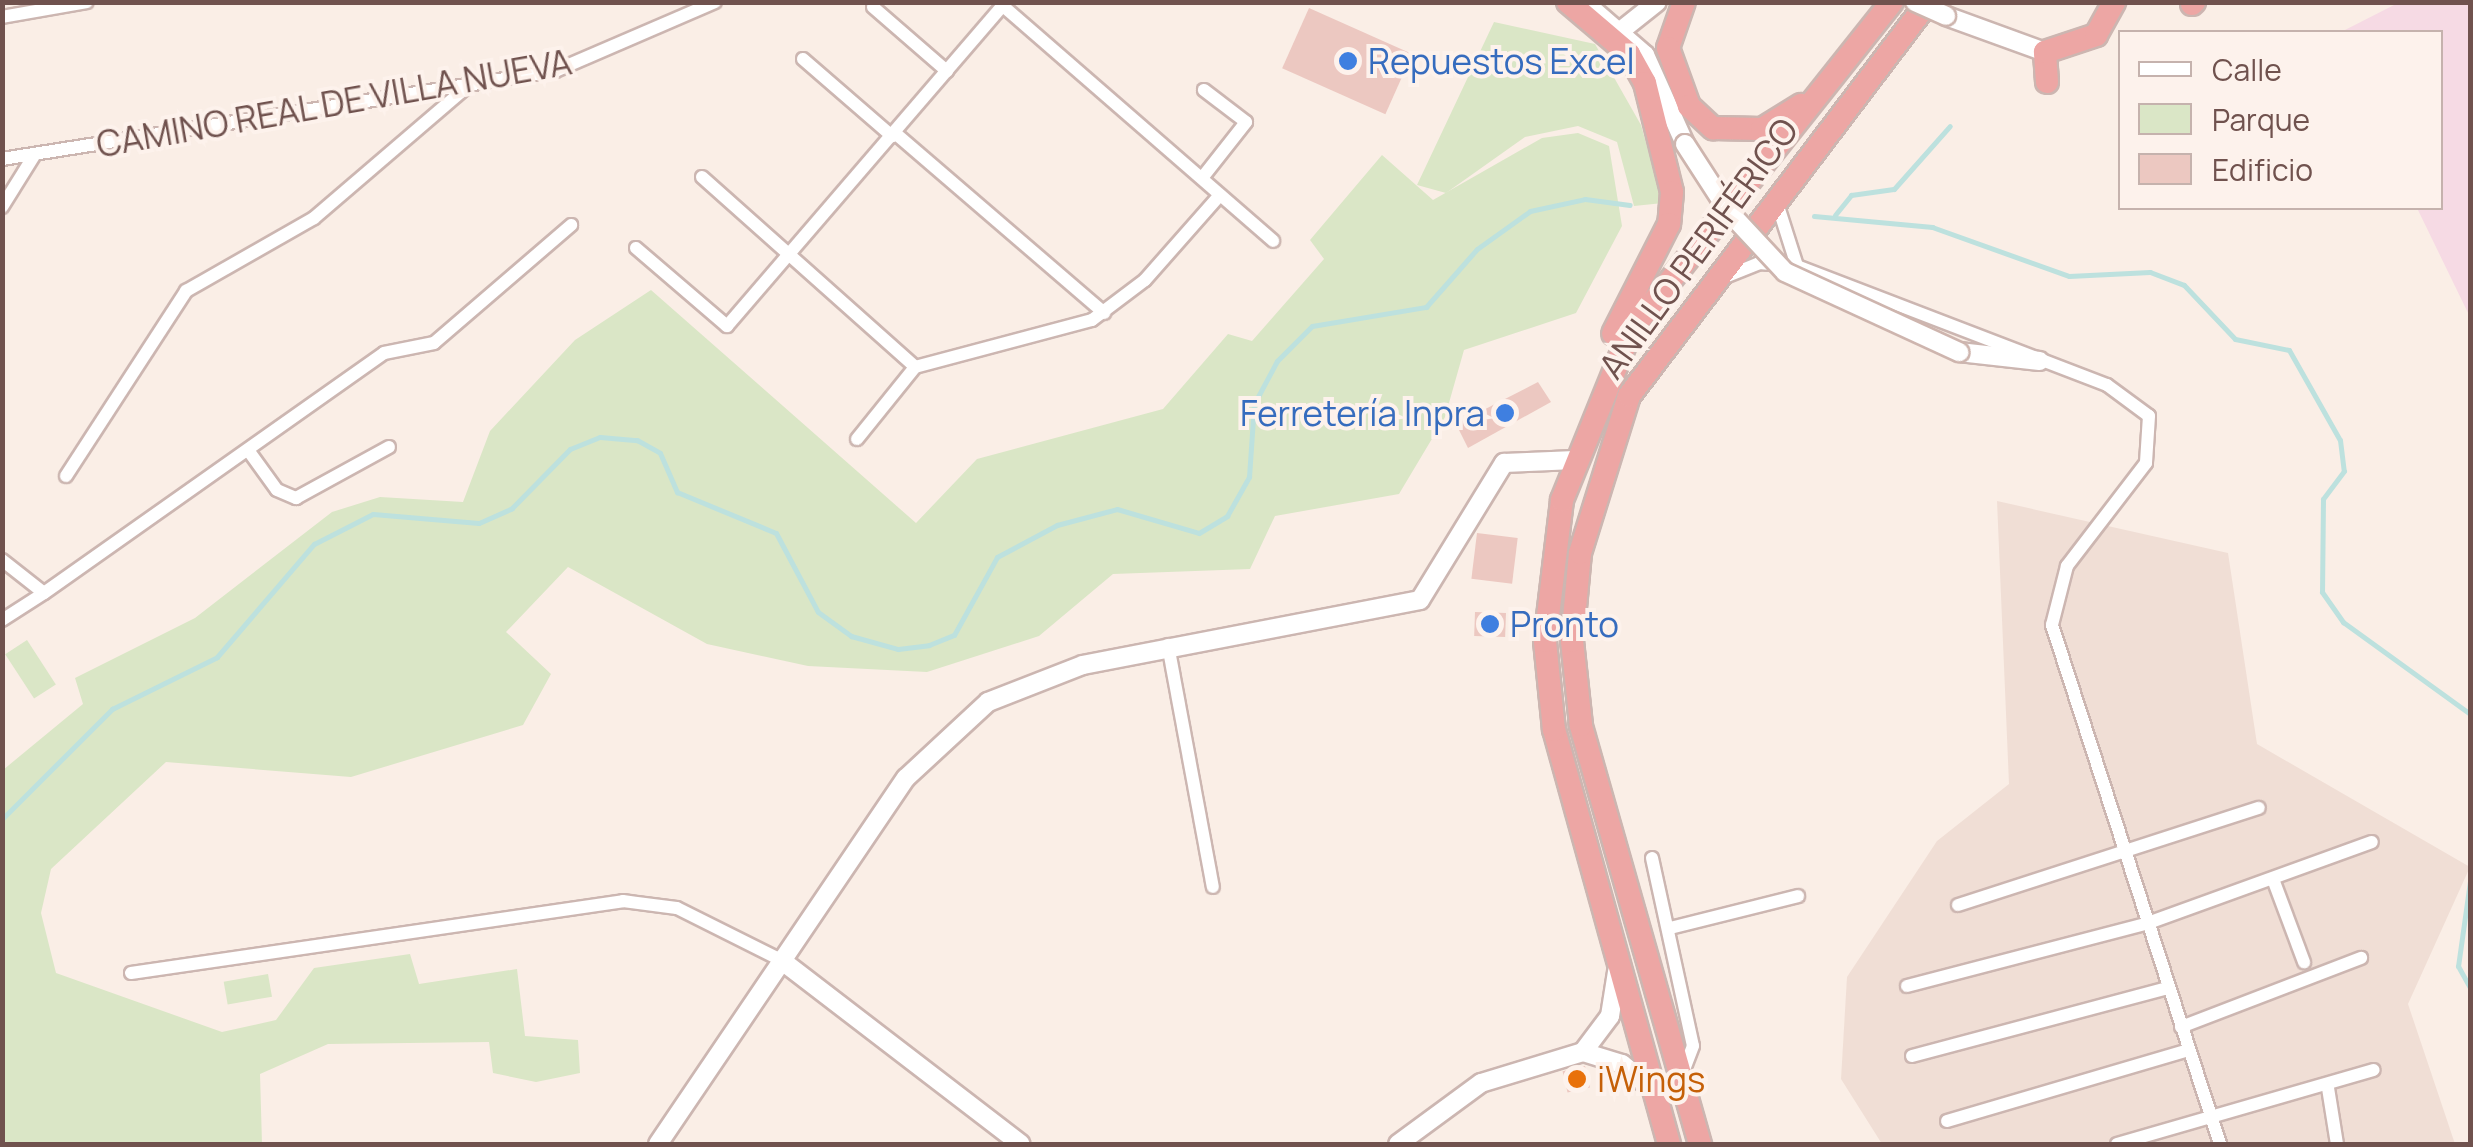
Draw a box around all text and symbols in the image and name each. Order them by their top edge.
legend [2118,30,2443,210]
street label: CAMINO REAL DE VILLA NUEVA [92,40,576,166]
place label: Repuestos Excel [1368,40,1635,82]
text: Calle [2212,49,2282,90]
marker: Repuestos Excel [1337,50,1359,72]
text: Parque [2212,99,2310,140]
street label: ANILLO PERIFÉRICO [1590,110,1806,386]
text: Edificio [2212,149,2313,190]
place label: Ferretería Inpra [1240,392,1485,434]
marker: Ferretería Inpra [1494,402,1516,424]
place label: Pronto [1510,603,1619,645]
marker: Pronto [1479,613,1501,635]
place label: iWings [1597,1058,1705,1100]
marker: iWings [1566,1068,1588,1090]

